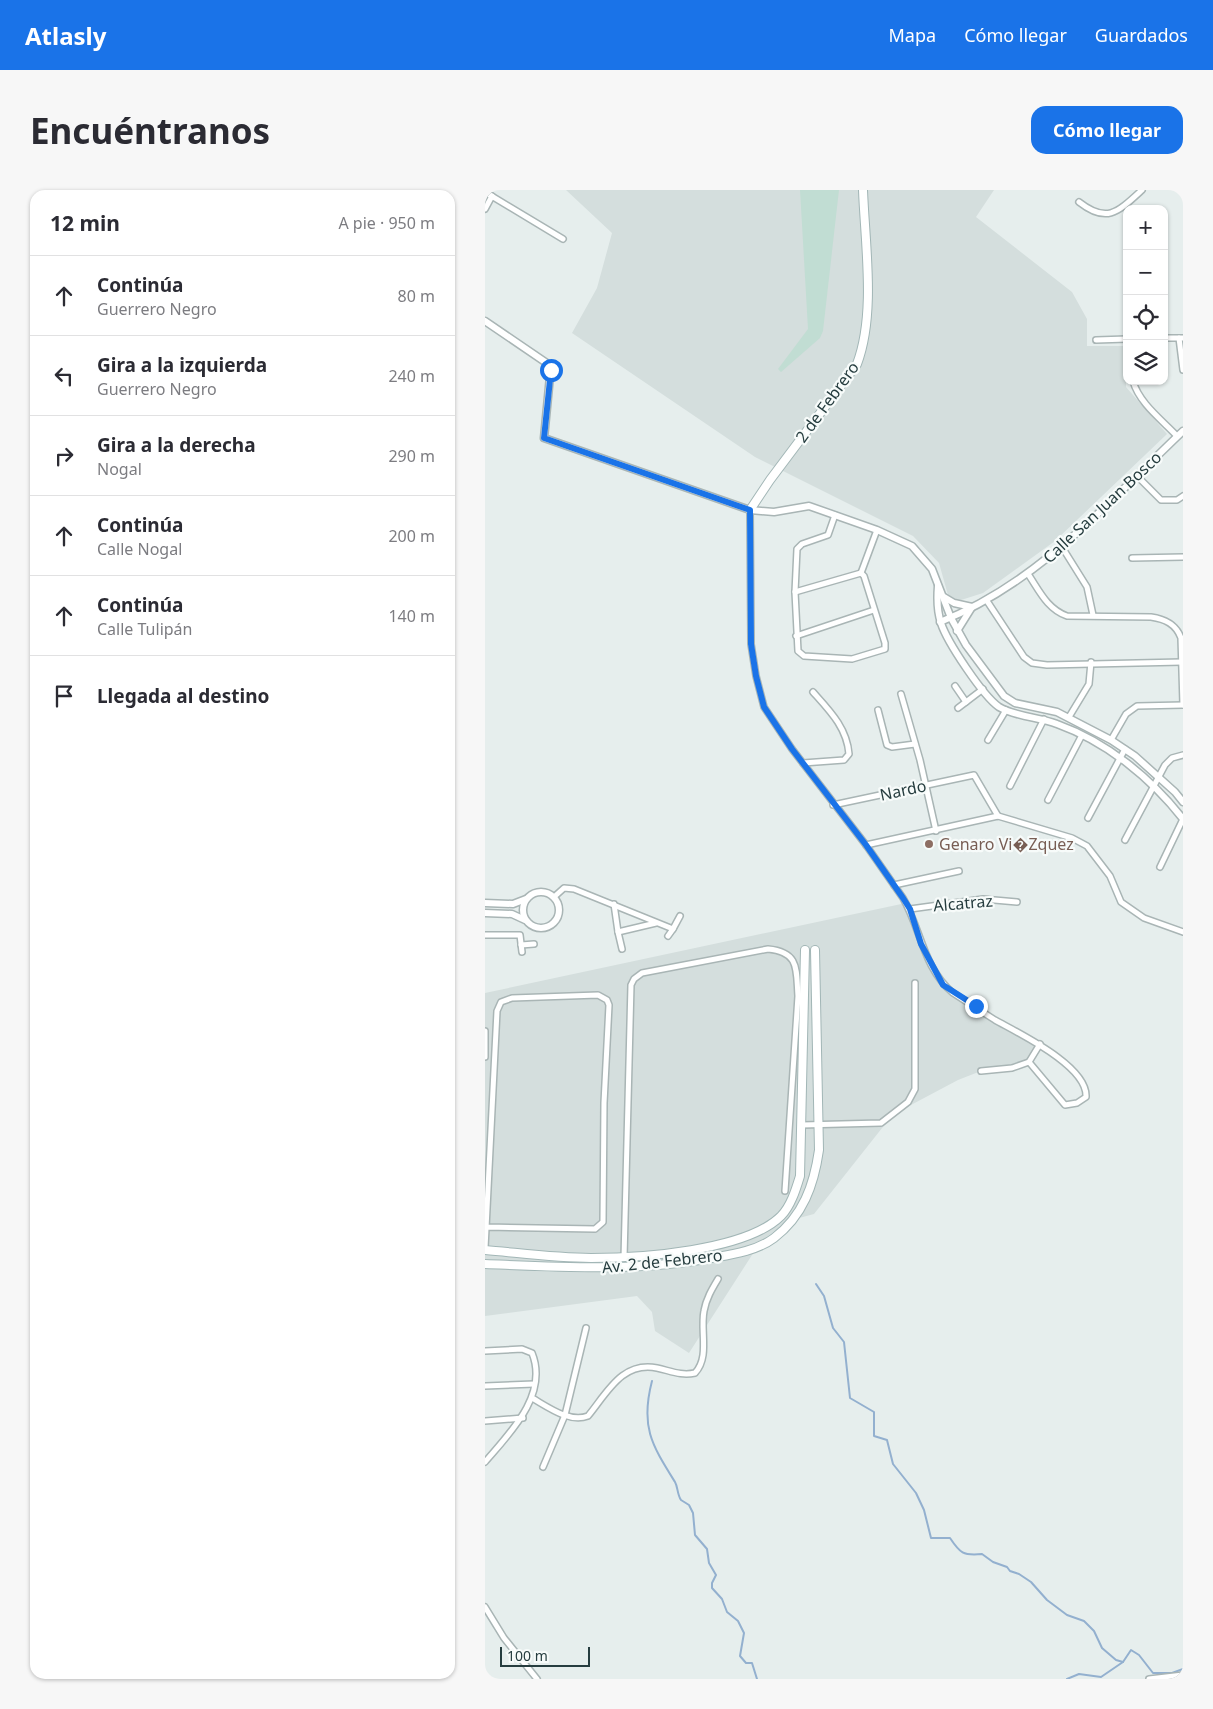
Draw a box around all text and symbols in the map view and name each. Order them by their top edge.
text: Atlasly [25,19,106,52]
text: Mapa [889,23,936,47]
text: Cómo llegar [964,23,1067,47]
text: Guardados [1095,23,1188,47]
button: Cómo llegar [1031,106,1183,154]
text: Encuéntranos [30,107,270,154]
map controls [1123,205,1168,385]
button: + [1123,205,1168,250]
text: 12 min [50,209,120,237]
text: A pie · 950 m [338,212,435,234]
button: − [1123,250,1168,295]
text: Continúa [97,272,183,298]
icon: ahead [50,282,78,310]
text: 80 m [398,285,435,307]
button: locate [1123,295,1168,340]
text: Guerrero Negro [97,298,217,320]
button: layers [1123,340,1168,385]
text: Gira a la izquierda [97,352,267,378]
street label: 2 de Febrero [790,357,864,447]
route start [540,359,563,382]
icon: left [50,362,78,390]
text: 240 m [388,365,435,387]
text: Guerrero Negro [97,378,217,400]
text: Gira a la derecha [97,432,256,458]
icon: right [50,442,78,470]
text: 290 m [388,445,435,467]
street label: Calle San Juan Bosco [1038,446,1166,568]
text: Nogal [97,458,142,480]
text: Continúa [97,512,183,538]
icon: ahead [50,522,78,550]
text: 200 m [388,525,435,547]
text: Calle Nogal [97,538,182,560]
text: Continúa [97,592,183,618]
icon: ahead [50,602,78,630]
text: 140 m [388,605,435,627]
text: Calle Tulipán [97,618,192,640]
icon: arrive [50,682,78,710]
text: Llegada al destino [97,683,269,709]
street label: Nardo [878,774,928,806]
place label: Genaro Vi�Zquez [939,833,1074,855]
marker: Genaro Vi�Zquez [923,838,935,850]
street label: Alcatraz [932,889,994,917]
route end [965,995,988,1018]
street label: Av. 2 de Febrero [601,1244,723,1278]
scale bar [500,1644,590,1667]
text: 100 m [507,1646,548,1665]

